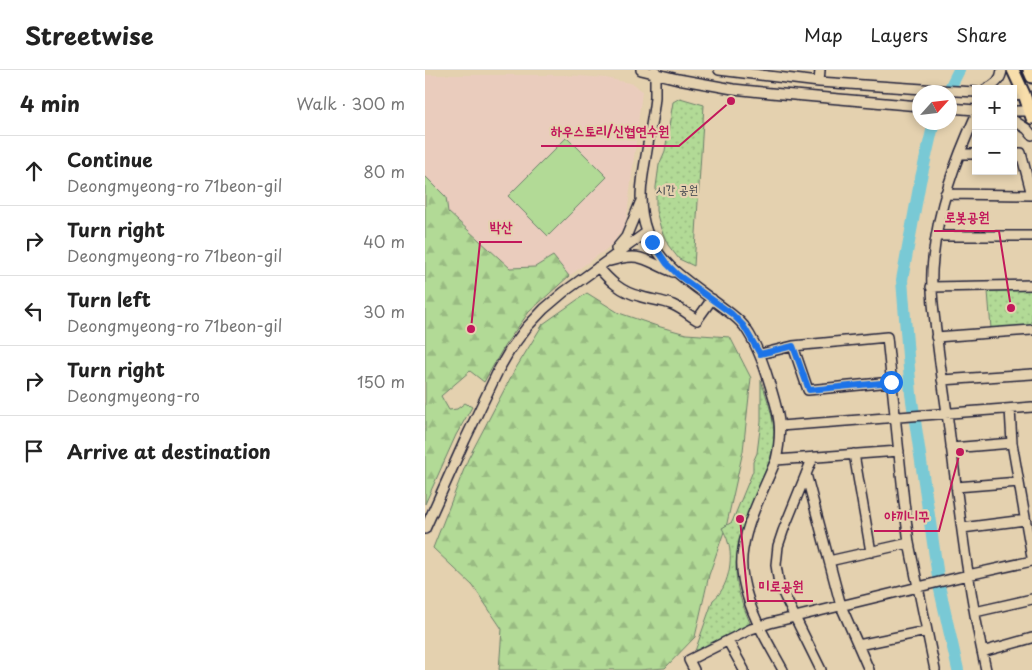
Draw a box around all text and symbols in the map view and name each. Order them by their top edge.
text: Streetwise [25,17,154,53]
text: Map [804,21,843,48]
text: Layers [871,21,928,48]
text: Share [956,21,1007,48]
north arrow [912,85,957,130]
map controls [972,85,1017,175]
button: + [972,85,1017,130]
text: 4 min [20,87,80,119]
text: Walk · 300 m [296,91,405,115]
callout: 하우스토리/신협연수원 [541,117,679,146]
text: 하우스토리/신협연수원 [551,120,669,141]
button: − [972,130,1017,175]
text: Continue [67,145,153,173]
icon: ahead [20,157,48,185]
text: 80 m [363,159,405,183]
text: Deongmyeong-ro 71beon-gil [67,173,282,197]
park label: 시간 공원 [656,180,698,198]
callout: 로봇공원 [934,202,999,231]
text: 로봇공원 [944,206,990,227]
callout: 박산 [480,213,522,242]
text: Turn right [67,215,165,243]
text: 박산 [490,216,513,237]
icon: right [20,227,48,255]
text: 40 m [363,229,405,253]
route end [641,231,664,254]
text: Deongmyeong-ro 71beon-gil [67,243,282,267]
text: Turn left [67,285,151,313]
icon: left [20,297,48,325]
text: 30 m [363,299,405,323]
text: Deongmyeong-ro 71beon-gil [67,313,282,337]
text: Turn right [67,355,165,383]
icon: right [20,367,48,395]
text: 150 m [357,369,405,393]
route start [880,371,903,394]
text: Deongmyeong-ro [67,383,200,407]
icon: arrive [20,437,48,465]
text: Arrive at destination [67,437,271,465]
callout: 야끼니꾸 [874,502,939,531]
text: 야끼니꾸 [884,505,930,526]
callout: 미로공원 [748,572,813,601]
text: 미로공원 [758,575,804,596]

